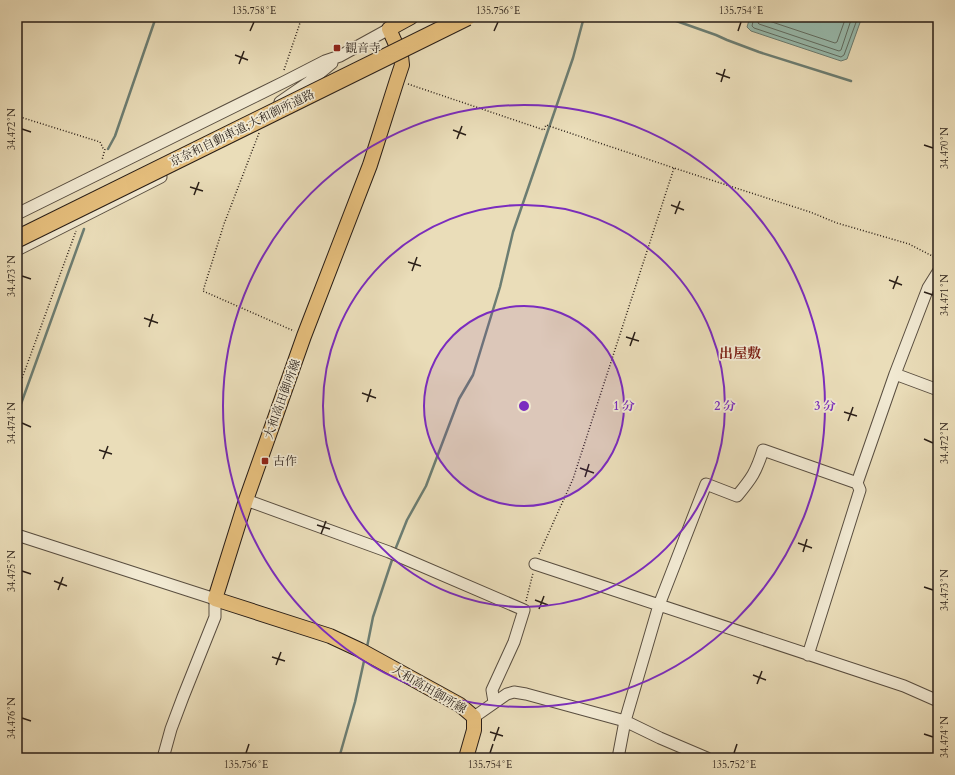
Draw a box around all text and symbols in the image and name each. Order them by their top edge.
text: 135.758°E [232,4,276,18]
text: 135.756°E [476,4,520,18]
text: 135.754°E [719,4,763,18]
place label: 観音寺 [345,40,381,56]
marker: 観音寺 [332,43,342,53]
street label: 京奈和自動車道;大和御所道路 [167,86,317,170]
text: 34.472°N [5,108,19,150]
text: 34.470°N [938,127,952,169]
text: 34.473°N [5,255,19,297]
text: 34.471°N [938,274,952,316]
district label: 出屋敷 [719,344,761,363]
street label: 大和高田御所線 [260,357,304,441]
text: 1 分 [613,398,635,414]
text: 2 分 [714,398,736,414]
text: 3 分 [814,398,836,414]
centre of rings [517,399,531,413]
text: 34.474°N [5,402,19,444]
text: 34.472°N [938,422,952,464]
place label: 古作 [273,453,297,469]
marker: 古作 [260,456,270,466]
text: 34.475°N [5,550,19,592]
text: 34.473°N [938,569,952,611]
street label: 大和高田御所線 [389,661,469,717]
text: 34.476°N [5,697,19,739]
text: 34.474°N [938,716,952,758]
text: 135.756°E [224,758,268,772]
text: 135.754°E [468,758,512,772]
text: 135.752°E [712,758,756,772]

